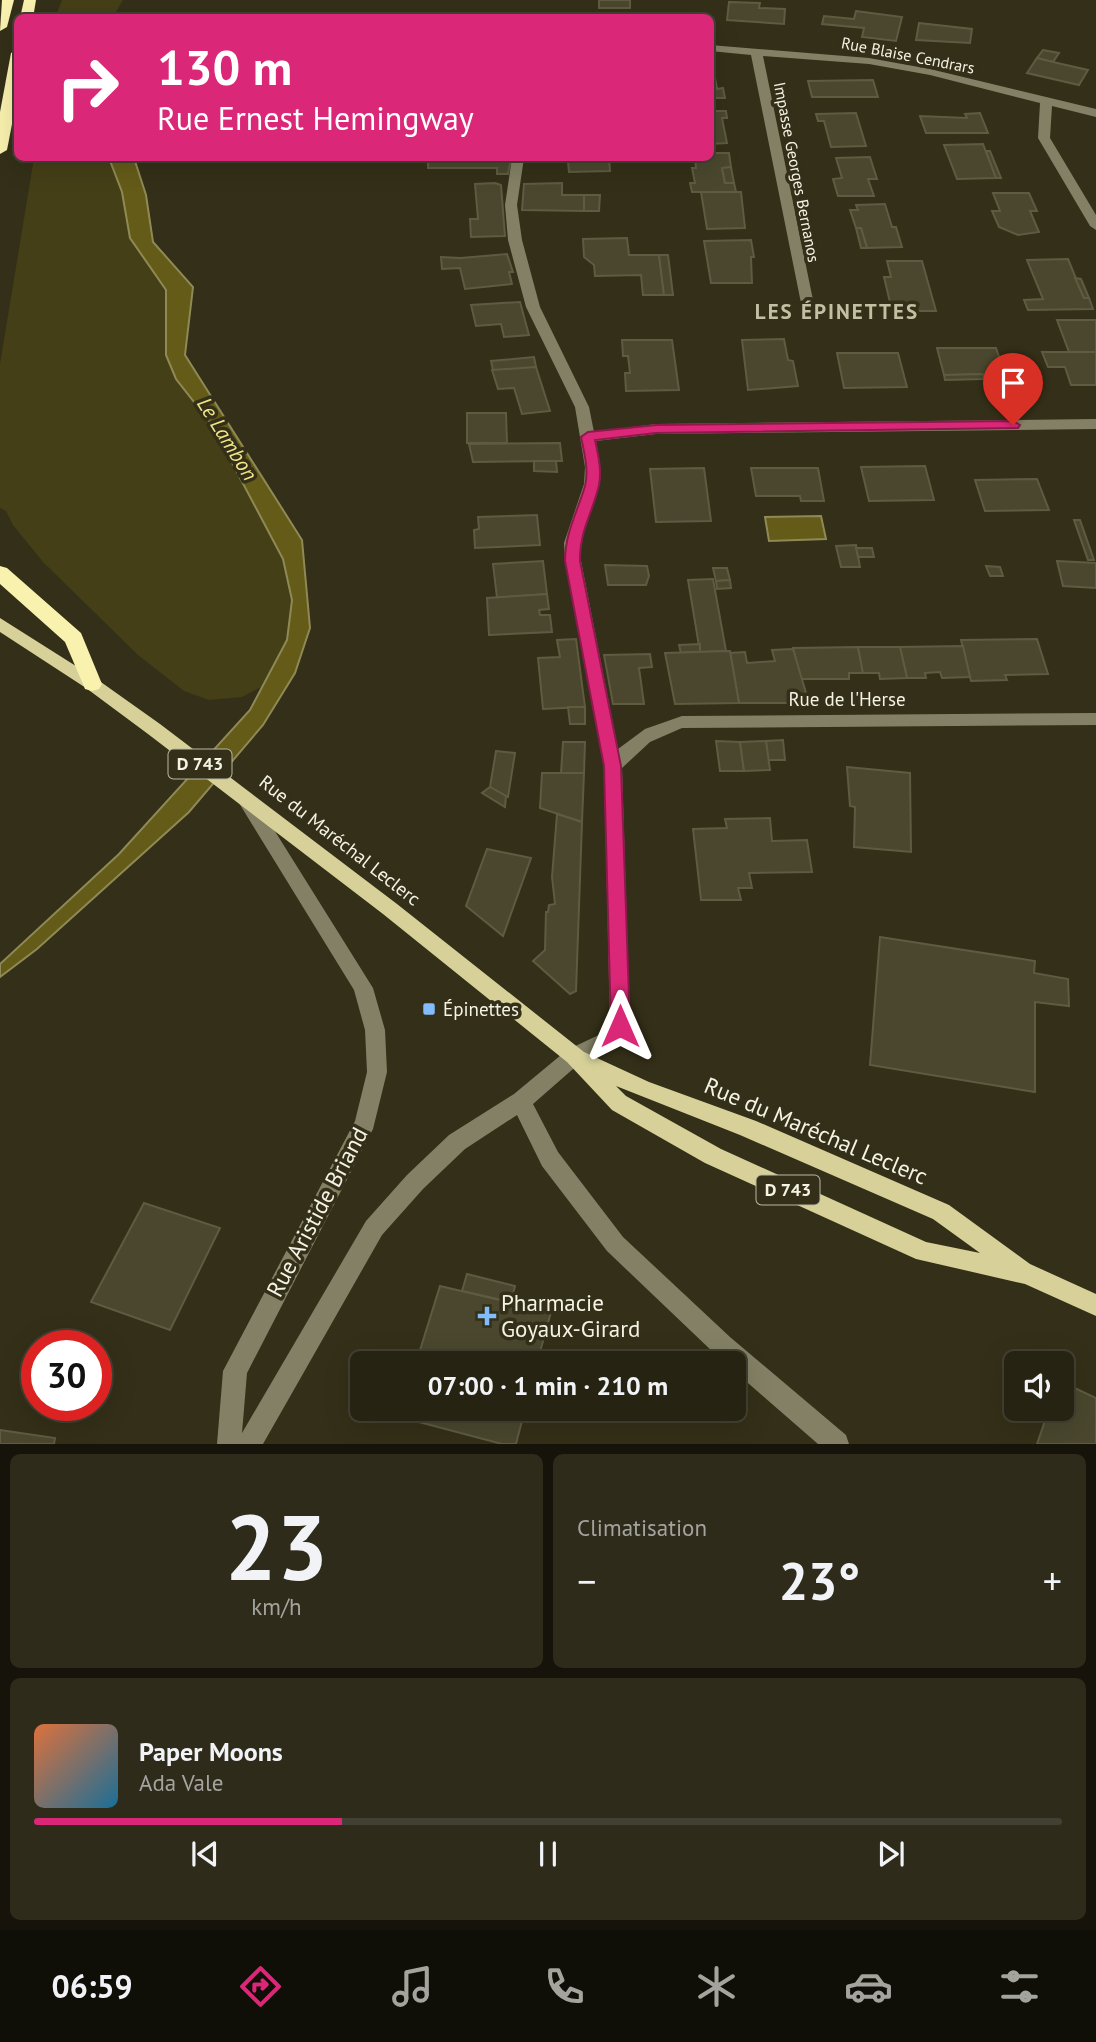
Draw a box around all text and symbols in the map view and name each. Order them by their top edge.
street label: Rue Blaise Cendrars [840,32,977,78]
text: 130 m [157,35,292,99]
icon: right [42,42,133,133]
street label: Impasse Georges Bernanos [770,80,824,264]
text: Rue Ernest Hemingway [157,97,474,139]
district label: LES ÉPINETTES [755,298,919,325]
pin [983,353,1043,425]
icon: arrive [994,364,1032,402]
water label: Le Lambon [191,392,264,485]
street label: Rue de l'Herse [788,687,906,711]
road number: D 743 [168,750,232,778]
street label: Rue du Maréchal Leclerc [255,770,425,910]
position arrow [583,989,657,1063]
place label: Épinettes [443,997,519,1021]
marker: Épinettes [421,1001,437,1017]
street label: Rue du Maréchal Leclerc [700,1070,932,1191]
street label: Rue Aristide Briand [260,1122,373,1302]
road number: D 743 [756,1176,820,1204]
place label: Pharmacie Goyaux-Girard [501,1288,640,1343]
marker: Pharmacie Goyaux-Girard [479,1308,495,1324]
speed limit sign: 30 [21,1330,112,1421]
map controls [1004,1351,1074,1421]
button: sound [1004,1351,1074,1421]
text: 07:00 · 1 min · 210 m [428,1369,668,1402]
text: 23 [225,1487,328,1605]
text: Climatisation [577,1513,707,1542]
text: 23° [779,1547,860,1614]
text: − [577,1556,596,1605]
text: + [1043,1556,1062,1605]
text: km/h [251,1592,302,1621]
text: Paper Moons [139,1735,283,1768]
text: Ada Vale [139,1768,223,1797]
icon: previous [186,1835,224,1873]
icon: pause [529,1835,567,1873]
icon: next [872,1835,910,1873]
icon: directions [236,1962,285,2011]
icon: music [388,1962,437,2011]
icon: phone [540,1962,589,2011]
icon: climate [692,1962,741,2011]
icon: car [844,1962,893,2011]
icon: filters [995,1962,1044,2011]
text: 06:59 [51,1965,133,2007]

